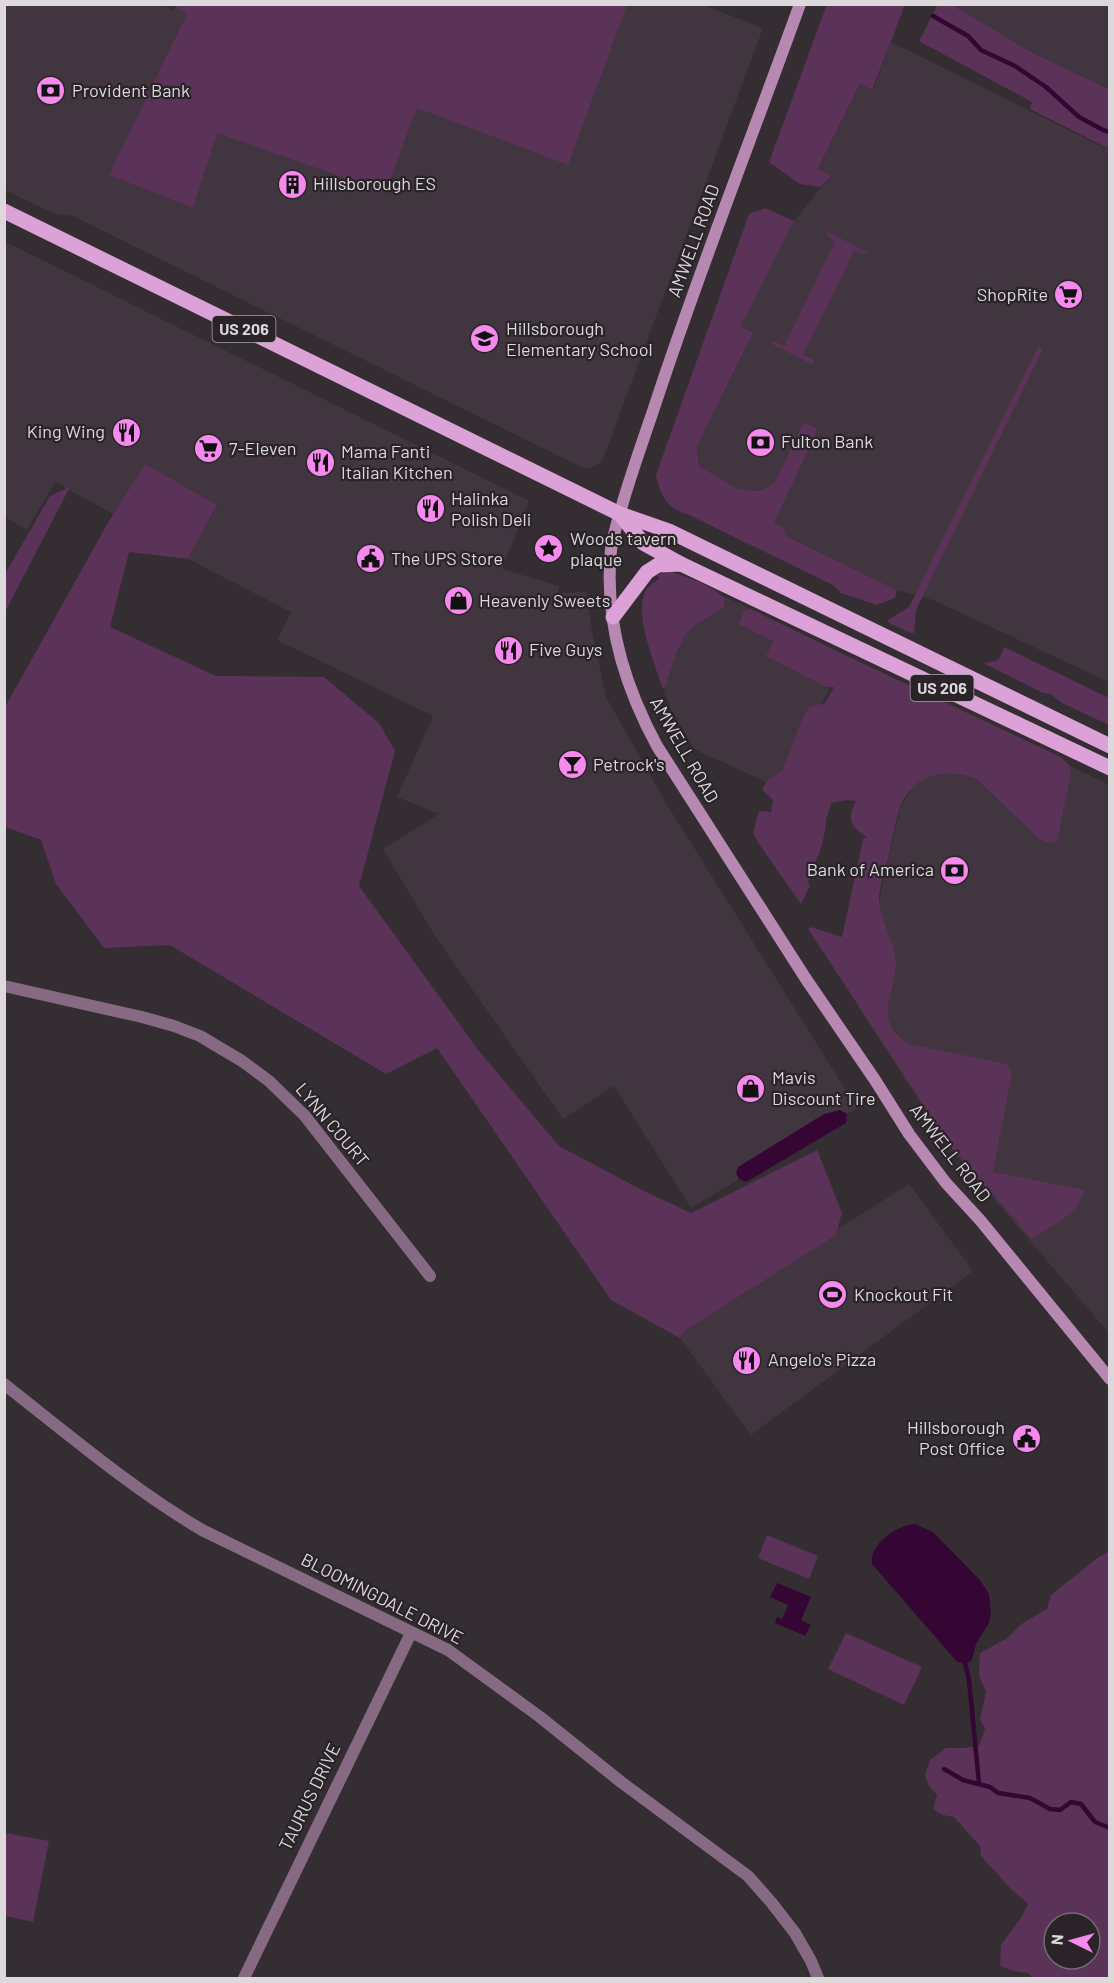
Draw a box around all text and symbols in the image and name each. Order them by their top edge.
bank icon: Provident Bank [35,75,67,107]
place label: Provident Bank [72,79,190,101]
building icon: Hillsborough ES [276,168,308,200]
place label: Hillsborough ES [313,172,436,194]
street label: AMWELL ROAD [662,181,724,300]
supermarket icon: ShopRite [1053,279,1085,311]
place label: ShopRite [977,283,1048,305]
road number: US 206 [212,316,276,342]
place label: Hillsborough Elementary School [506,317,653,360]
school or university icon: Hillsborough Elementary School [469,323,501,355]
restaurant icon: King Wing [110,416,142,448]
place label: King Wing [27,420,105,442]
bank icon: Fulton Bank [744,426,776,458]
place label: Fulton Bank [781,430,873,452]
supermarket icon: 7-Eleven [192,433,224,465]
place label: 7-Eleven [229,437,297,459]
place label: Mama Fanti Italian Kitchen [341,440,453,483]
restaurant icon: Mama Fanti Italian Kitchen [304,446,336,478]
place label: Halinka Polish Deli [451,487,531,530]
restaurant icon: Halinka Polish Deli [414,493,446,525]
place label: Woods tavern plaque [570,527,676,570]
place icon: Woods tavern plaque [533,533,565,565]
public building icon: The UPS Store [354,543,386,575]
place label: The UPS Store [391,547,503,569]
shop icon: Heavenly Sweets [442,585,474,617]
place label: Heavenly Sweets [479,589,610,611]
restaurant icon: Five Guys [492,634,524,666]
place label: Five Guys [529,638,602,660]
road number: US 206 [910,675,974,701]
street label: AMWELL ROAD [646,693,724,806]
bar icon: Petrock's [556,749,588,781]
place label: Petrock's [593,753,665,775]
bank icon: Bank of America [939,854,971,886]
place label: Bank of America [807,858,934,880]
place label: Mavis Discount Tire [772,1066,876,1109]
shop icon: Mavis Discount Tire [735,1072,767,1104]
street label: LYNN COURT [291,1078,374,1171]
street label: AMWELL ROAD [906,1099,996,1206]
sports icon: Knockout Fit [817,1279,849,1311]
place label: Knockout Fit [854,1283,953,1305]
restaurant icon: Angelo's Pizza [731,1344,763,1376]
place label: Angelo's Pizza [768,1348,876,1370]
place label: Hillsborough Post Office [907,1416,1005,1459]
public building icon: Hillsborough Post Office [1010,1422,1042,1454]
street label: BLOOMINGDALE DRIVE [298,1548,467,1649]
street label: TAURUS DRIVE [274,1739,345,1854]
north arrow [1042,1911,1102,1971]
text: N [1047,1934,1066,1946]

